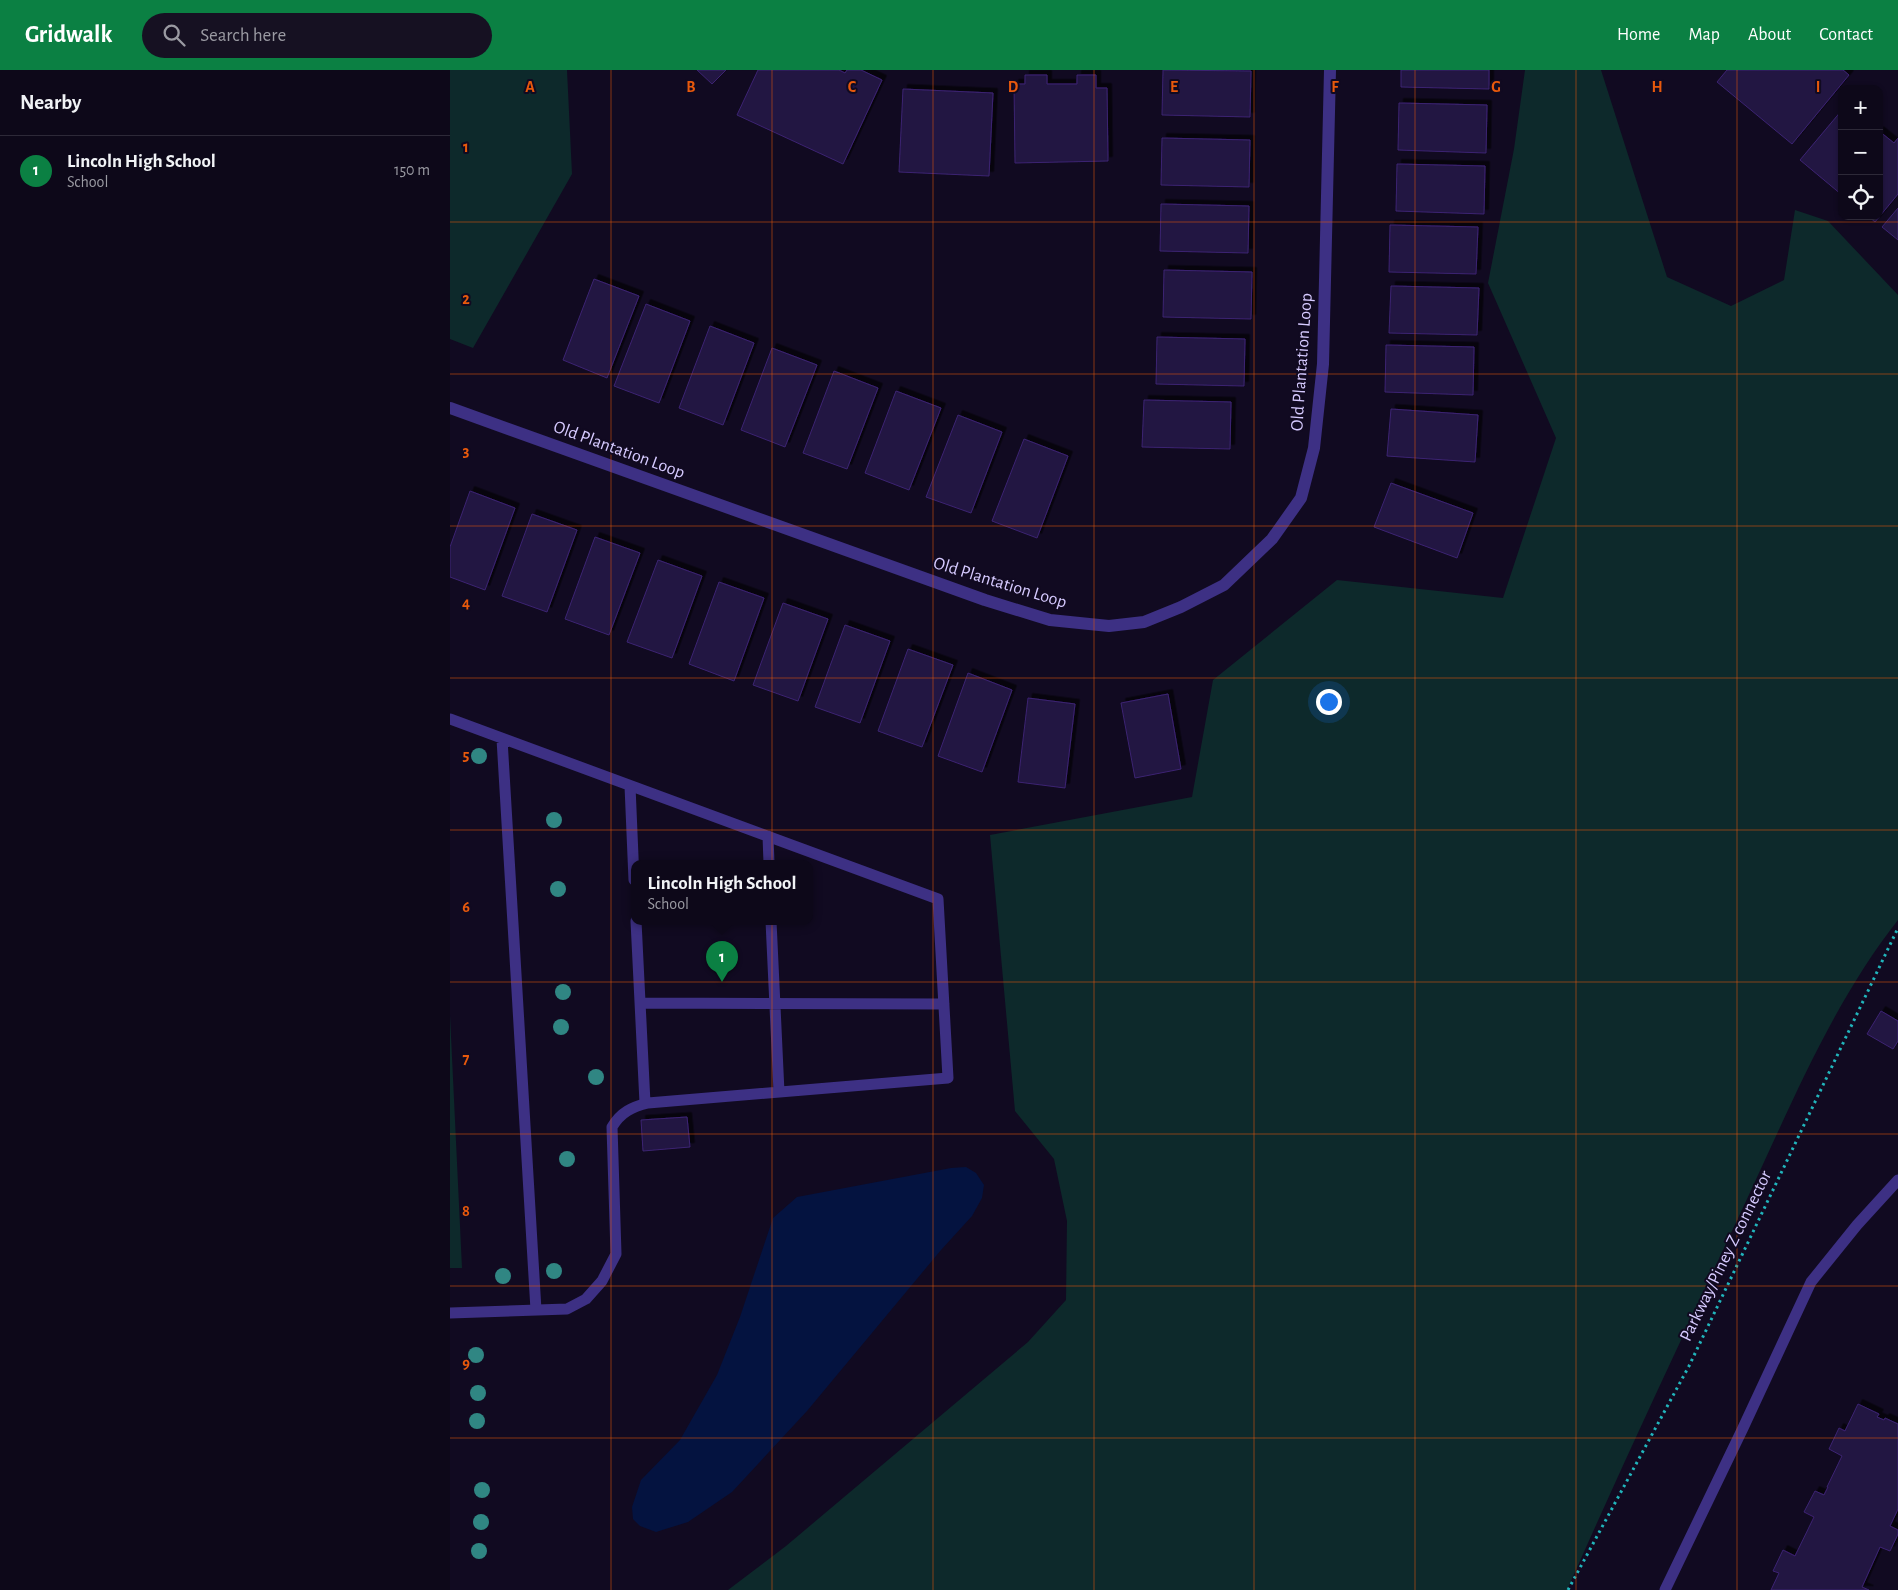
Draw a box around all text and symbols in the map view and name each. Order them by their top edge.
search box [142,13,492,58]
icon: search [160,21,188,49]
text: Gridwalk [25,23,112,47]
text: Search here [200,26,286,45]
text: Home [1617,26,1660,44]
text: Map [1688,26,1720,44]
text: About [1748,26,1791,44]
text: Contact [1819,26,1873,44]
text: A [525,79,535,95]
text: B [686,79,696,95]
text: C [848,79,857,95]
text: D [1008,79,1019,95]
text: E [1170,79,1178,95]
text: F [1331,79,1339,95]
text: G [1491,79,1501,95]
text: H [1651,79,1663,95]
text: I [1816,79,1820,95]
map controls [1838,85,1883,220]
button: + [1838,85,1883,130]
text: Nearby [20,92,81,113]
button: − [1838,130,1883,175]
text: 1 [463,139,469,155]
text: Lincoln High School [67,152,216,171]
text: 1 [33,162,39,178]
text: 150 m [394,162,430,178]
text: School [67,174,108,190]
button: locate [1838,175,1883,220]
text: 2 [462,291,470,307]
street label: Old Plantation Loop [1288,292,1316,432]
street label: Old Plantation Loop [551,418,687,482]
text: 3 [463,443,470,459]
street label: Old Plantation Loop [931,554,1069,612]
text: 4 [462,595,470,611]
your location [1316,689,1342,715]
text: 5 [463,747,470,763]
popup [631,860,813,925]
text: Lincoln High School [648,874,796,893]
text: School [648,896,689,912]
text: 6 [462,899,470,915]
pin: 1 [706,941,738,982]
text: 7 [463,1051,470,1067]
street label: Parkway/Piney Z connector [1677,1168,1775,1344]
text: 8 [462,1203,470,1219]
text: 9 [462,1355,470,1371]

